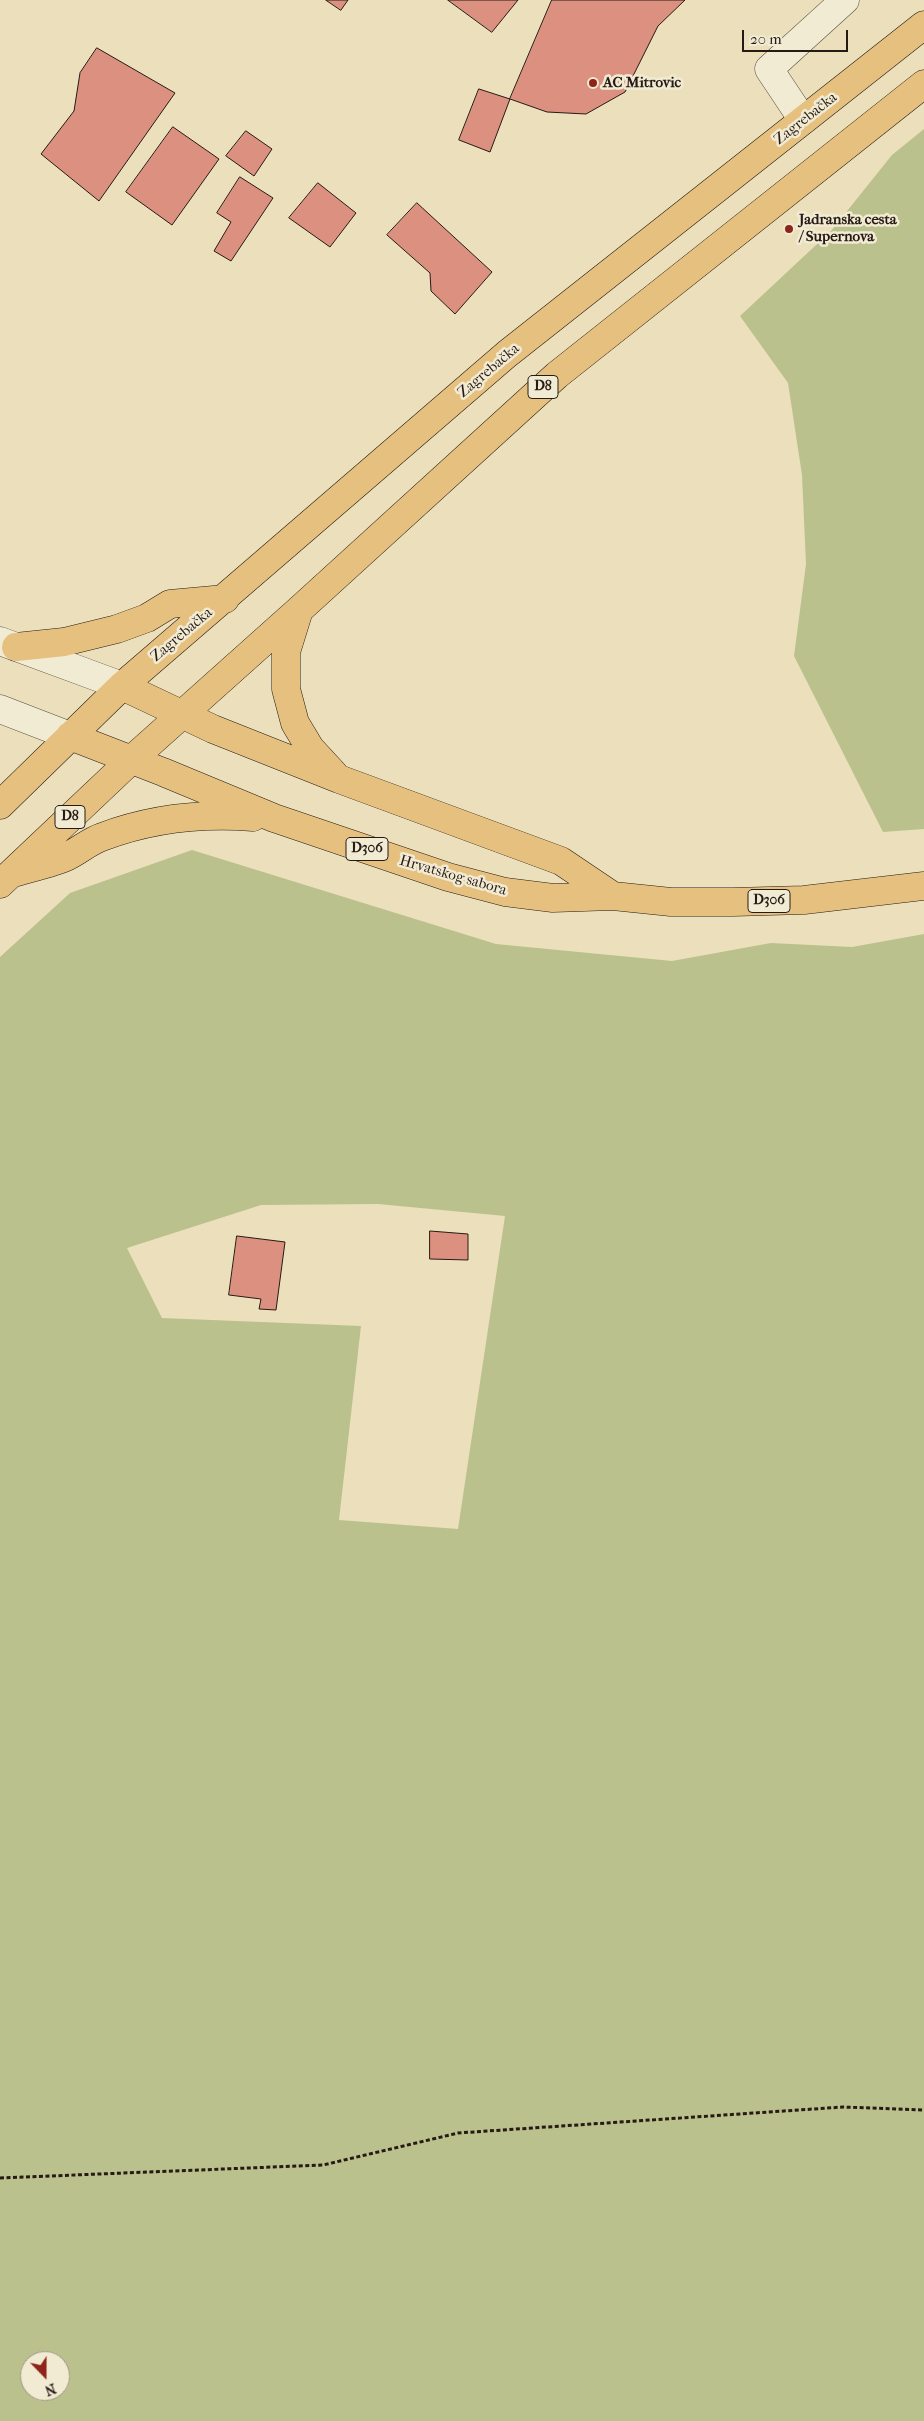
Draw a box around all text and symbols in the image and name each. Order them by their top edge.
scale bar [744,20,850,52]
text: 20 m [750,30,782,48]
place label: AC Mitrovic [603,74,681,92]
marker: AC Mitrovic [587,77,599,89]
street label: Zagrebačka [771,89,841,149]
place label: Jadranska cesta / Supernova [799,211,897,246]
marker: Jadranska cesta / Supernova [783,223,795,235]
street label: Zagrebačka [455,340,523,402]
road number: D8 [528,376,558,398]
street label: Zagrebačka [148,604,216,666]
road number: D8 [55,806,85,829]
road number: D306 [346,838,388,861]
street label: Hrvatskog sabora [397,852,509,900]
road number: D306 [748,889,790,912]
north arrow [20,2351,70,2401]
text: N [42,2380,59,2399]

